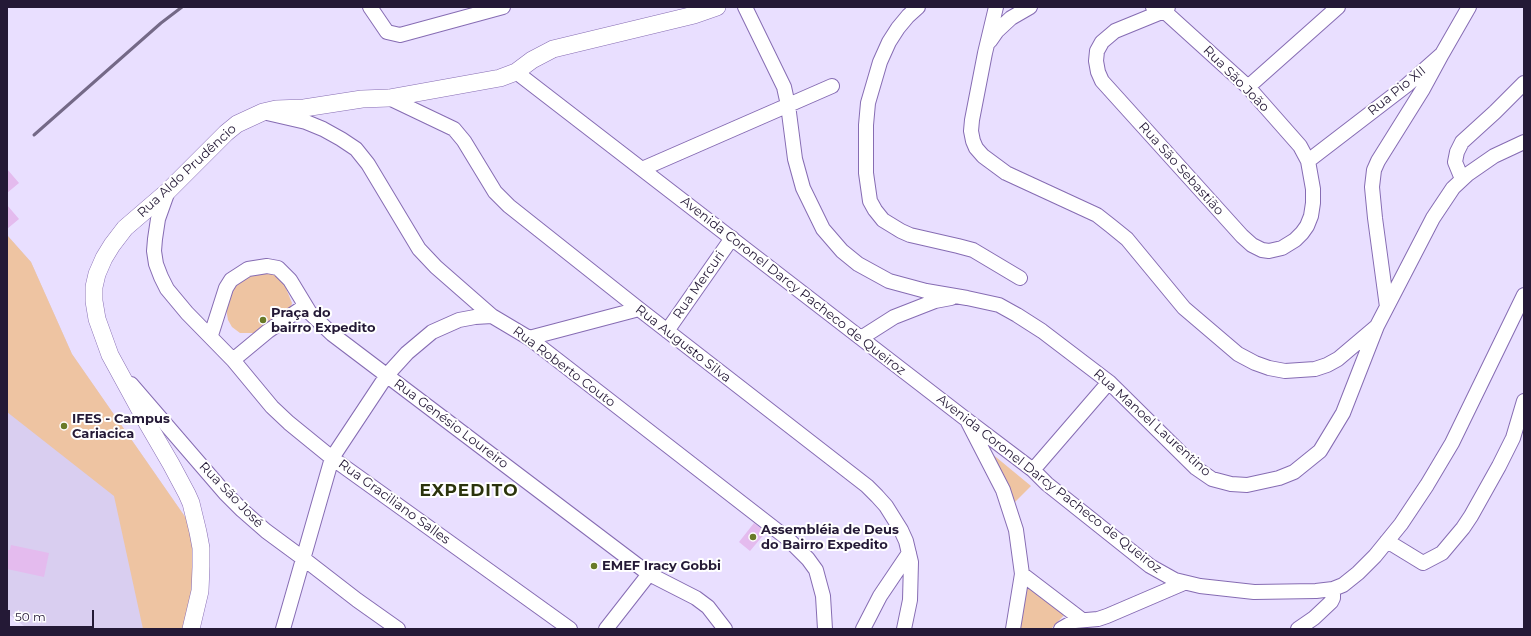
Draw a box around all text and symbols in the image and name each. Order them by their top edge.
street label: Rua São João [1200,43,1272,115]
street label: Rua Pio XII [1365,63,1429,119]
street label: Rua São Sebastião [1135,119,1227,219]
street label: Rua Aldo Prudêncio [134,121,240,221]
street label: Avenida Coronel Darcy Pacheco de Queiroz [677,193,909,379]
street label: Rua Mercuri [670,248,728,322]
street label: Rua Augusto Silva [632,302,734,386]
place label: Praça do bairro Expedito [271,305,375,336]
marker: Praça do bairro Expedito [258,315,268,325]
street label: Rua Roberto Couto [510,323,618,411]
street label: Rua Manoel Laurentino [1090,366,1214,480]
street label: Rua Genésio Loureiro [391,376,511,472]
street label: Avenida Coronel Darcy Pacheco de Queiroz [933,391,1165,577]
place label: IFES - Campus Cariacica [72,411,170,442]
marker: IFES - Campus Cariacica [59,421,69,431]
street label: Rua Graciliano Salles [335,456,453,548]
street label: Rua São José [196,459,266,531]
district label: EXPEDITO [419,481,519,501]
place label: Assembléia de Deus do Bairro Expedito [761,522,899,553]
marker: Assembléia de Deus do Bairro Expedito [748,532,758,542]
place label: EMEF Iracy Gobbi [602,558,721,574]
marker: EMEF Iracy Gobbi [589,561,599,571]
scale bar [10,602,96,628]
text: 50 m [15,609,46,624]

